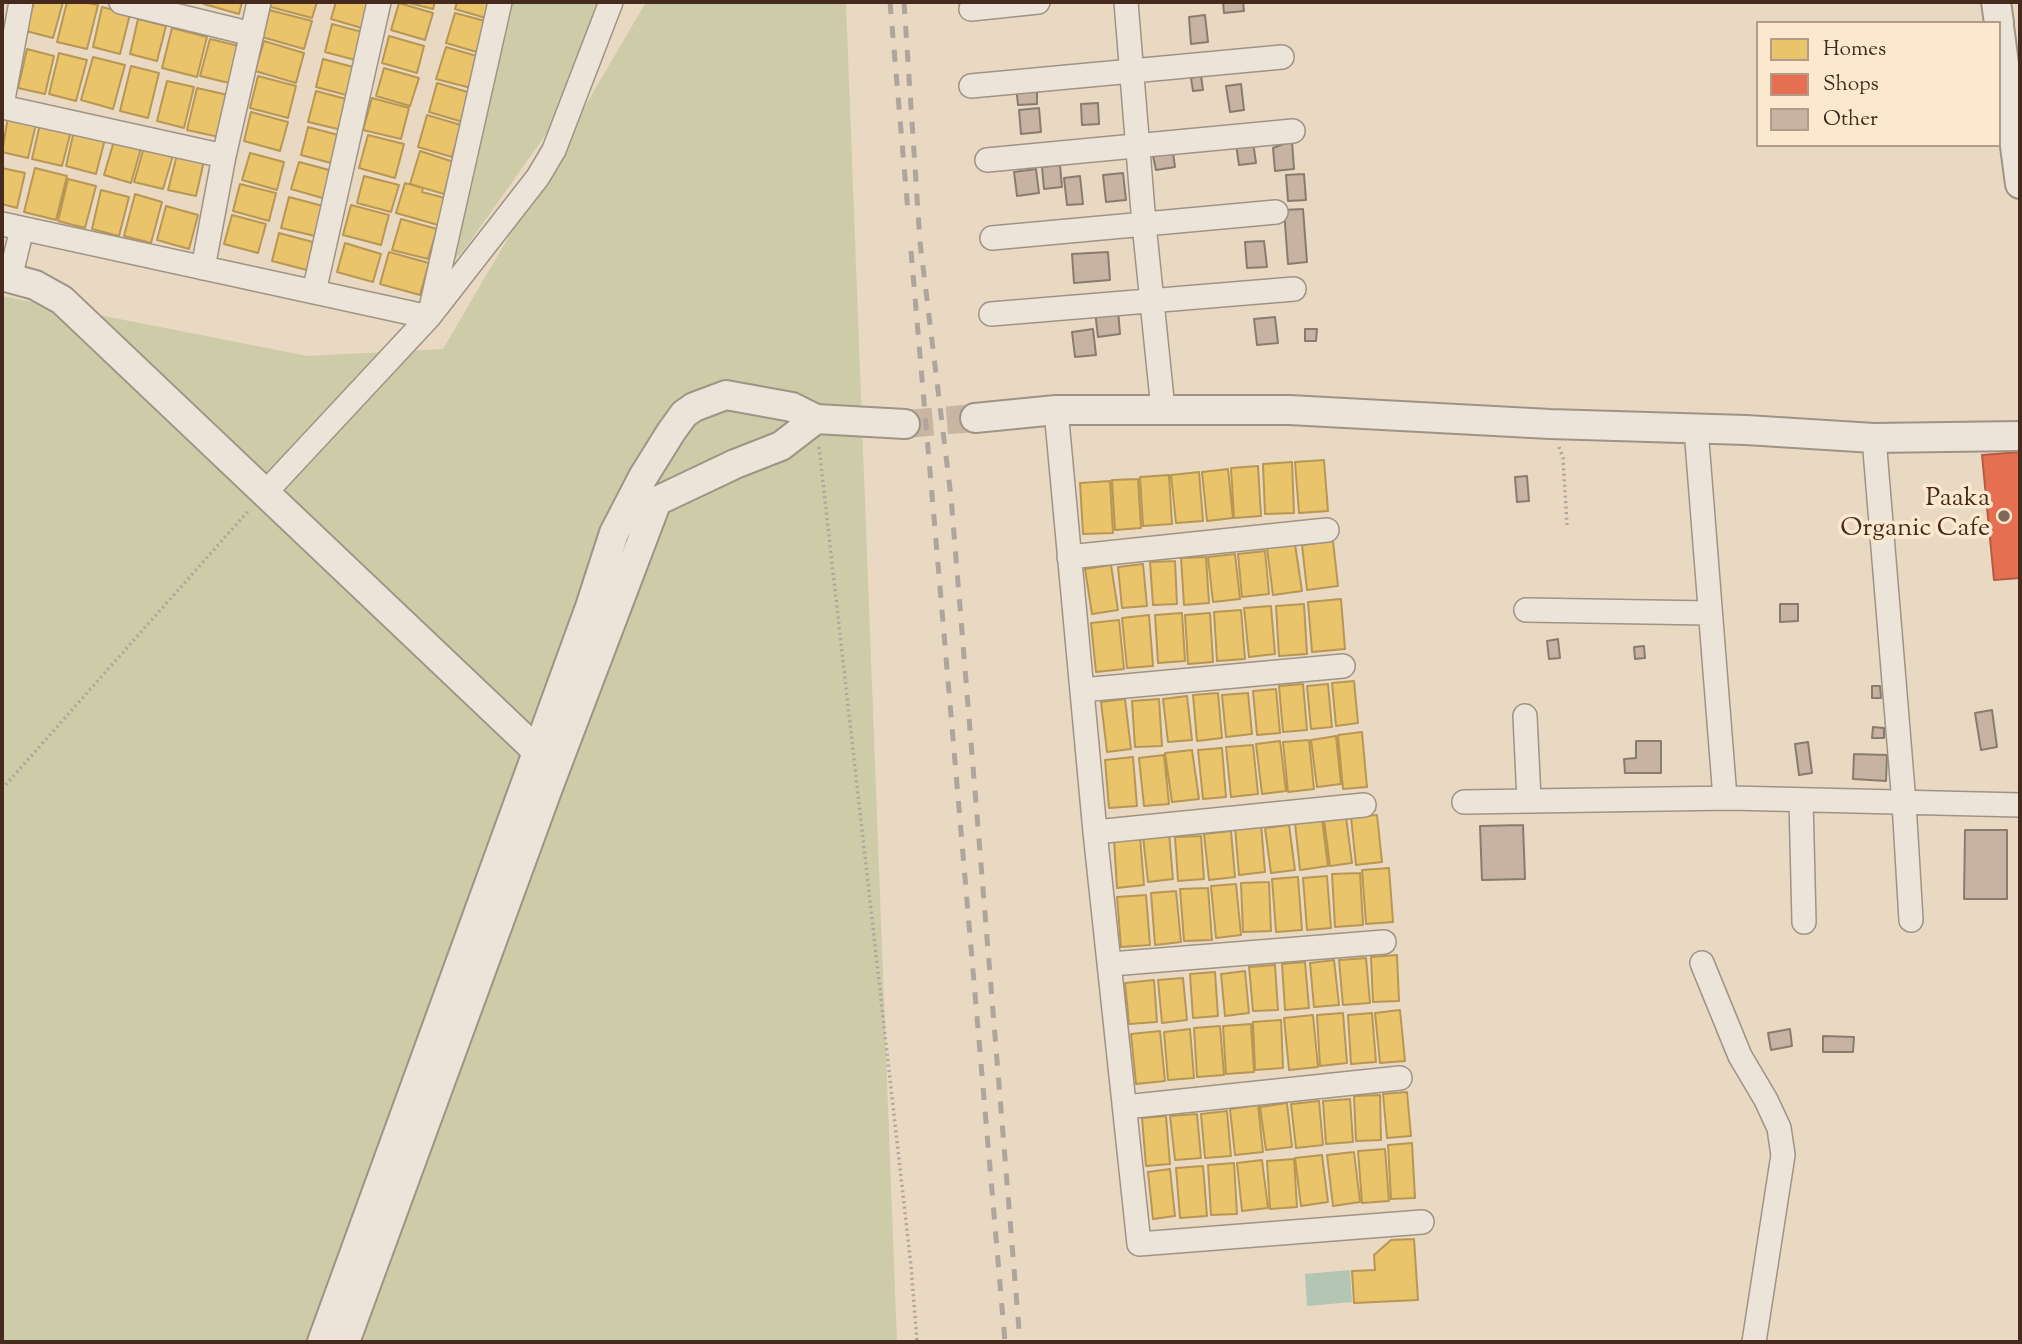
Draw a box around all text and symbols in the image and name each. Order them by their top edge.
legend [1756,21,2001,147]
text: Homes [1823,35,1886,65]
text: Shops [1823,70,1879,100]
text: Other [1823,105,1878,135]
place label: Paaka Organic Cafe [1840,485,1990,546]
marker: Paaka Organic Cafe [1996,508,2012,524]

